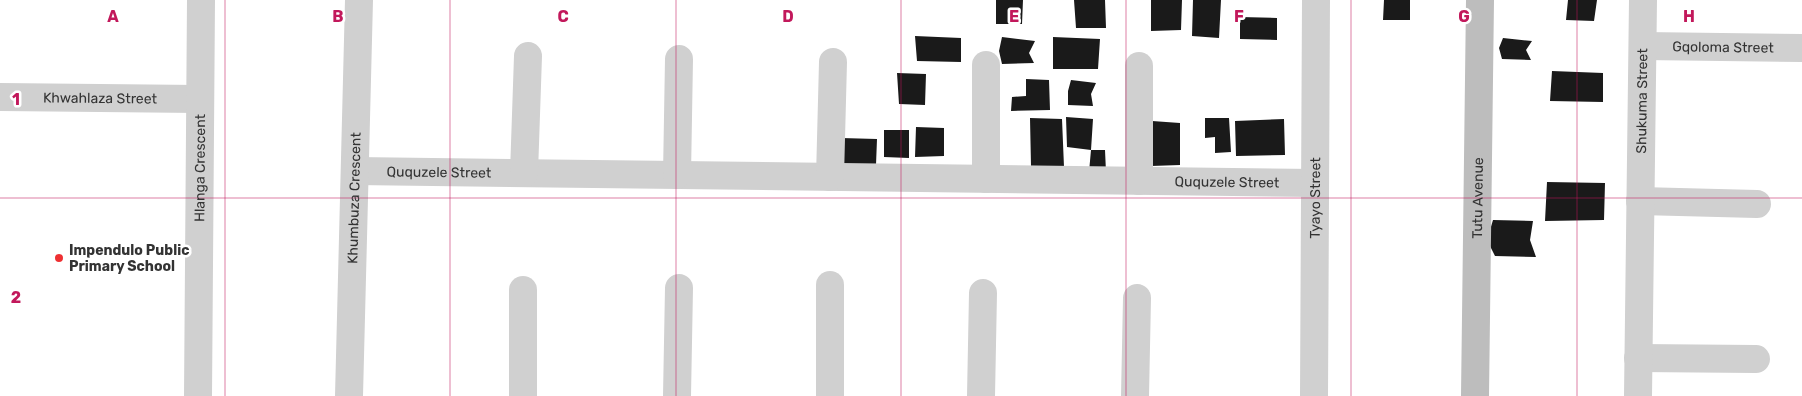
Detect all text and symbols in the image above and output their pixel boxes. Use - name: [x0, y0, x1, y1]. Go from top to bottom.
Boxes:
- text: A: [107, 7, 119, 26]
- text: B: [332, 7, 344, 26]
- text: C: [557, 7, 569, 26]
- text: D: [782, 7, 794, 26]
- text: E: [1009, 7, 1019, 26]
- text: F: [1234, 7, 1244, 26]
- text: G: [1458, 7, 1470, 26]
- text: H: [1683, 7, 1695, 26]
- street label: Gqoloma Street: [1672, 38, 1774, 57]
- street label: Shukuma Street: [1633, 48, 1651, 154]
- street label: Khwahlaza Street: [43, 89, 158, 108]
- text: 1: [12, 90, 20, 109]
- street label: Hlanga Crescent: [191, 113, 209, 222]
- street label: Khumbuza Crescent: [344, 131, 365, 264]
- street label: Tyayo Street: [1307, 157, 1324, 239]
- street label: Tutu Avenue: [1469, 157, 1487, 239]
- street label: Ququzele Street: [386, 163, 492, 182]
- street label: Ququzele Street: [1174, 173, 1280, 192]
- place label: Impendulo Public Primary School: [69, 242, 189, 275]
- marker: Impendulo Public Primary School: [53, 252, 65, 264]
- text: 2: [11, 288, 21, 307]

